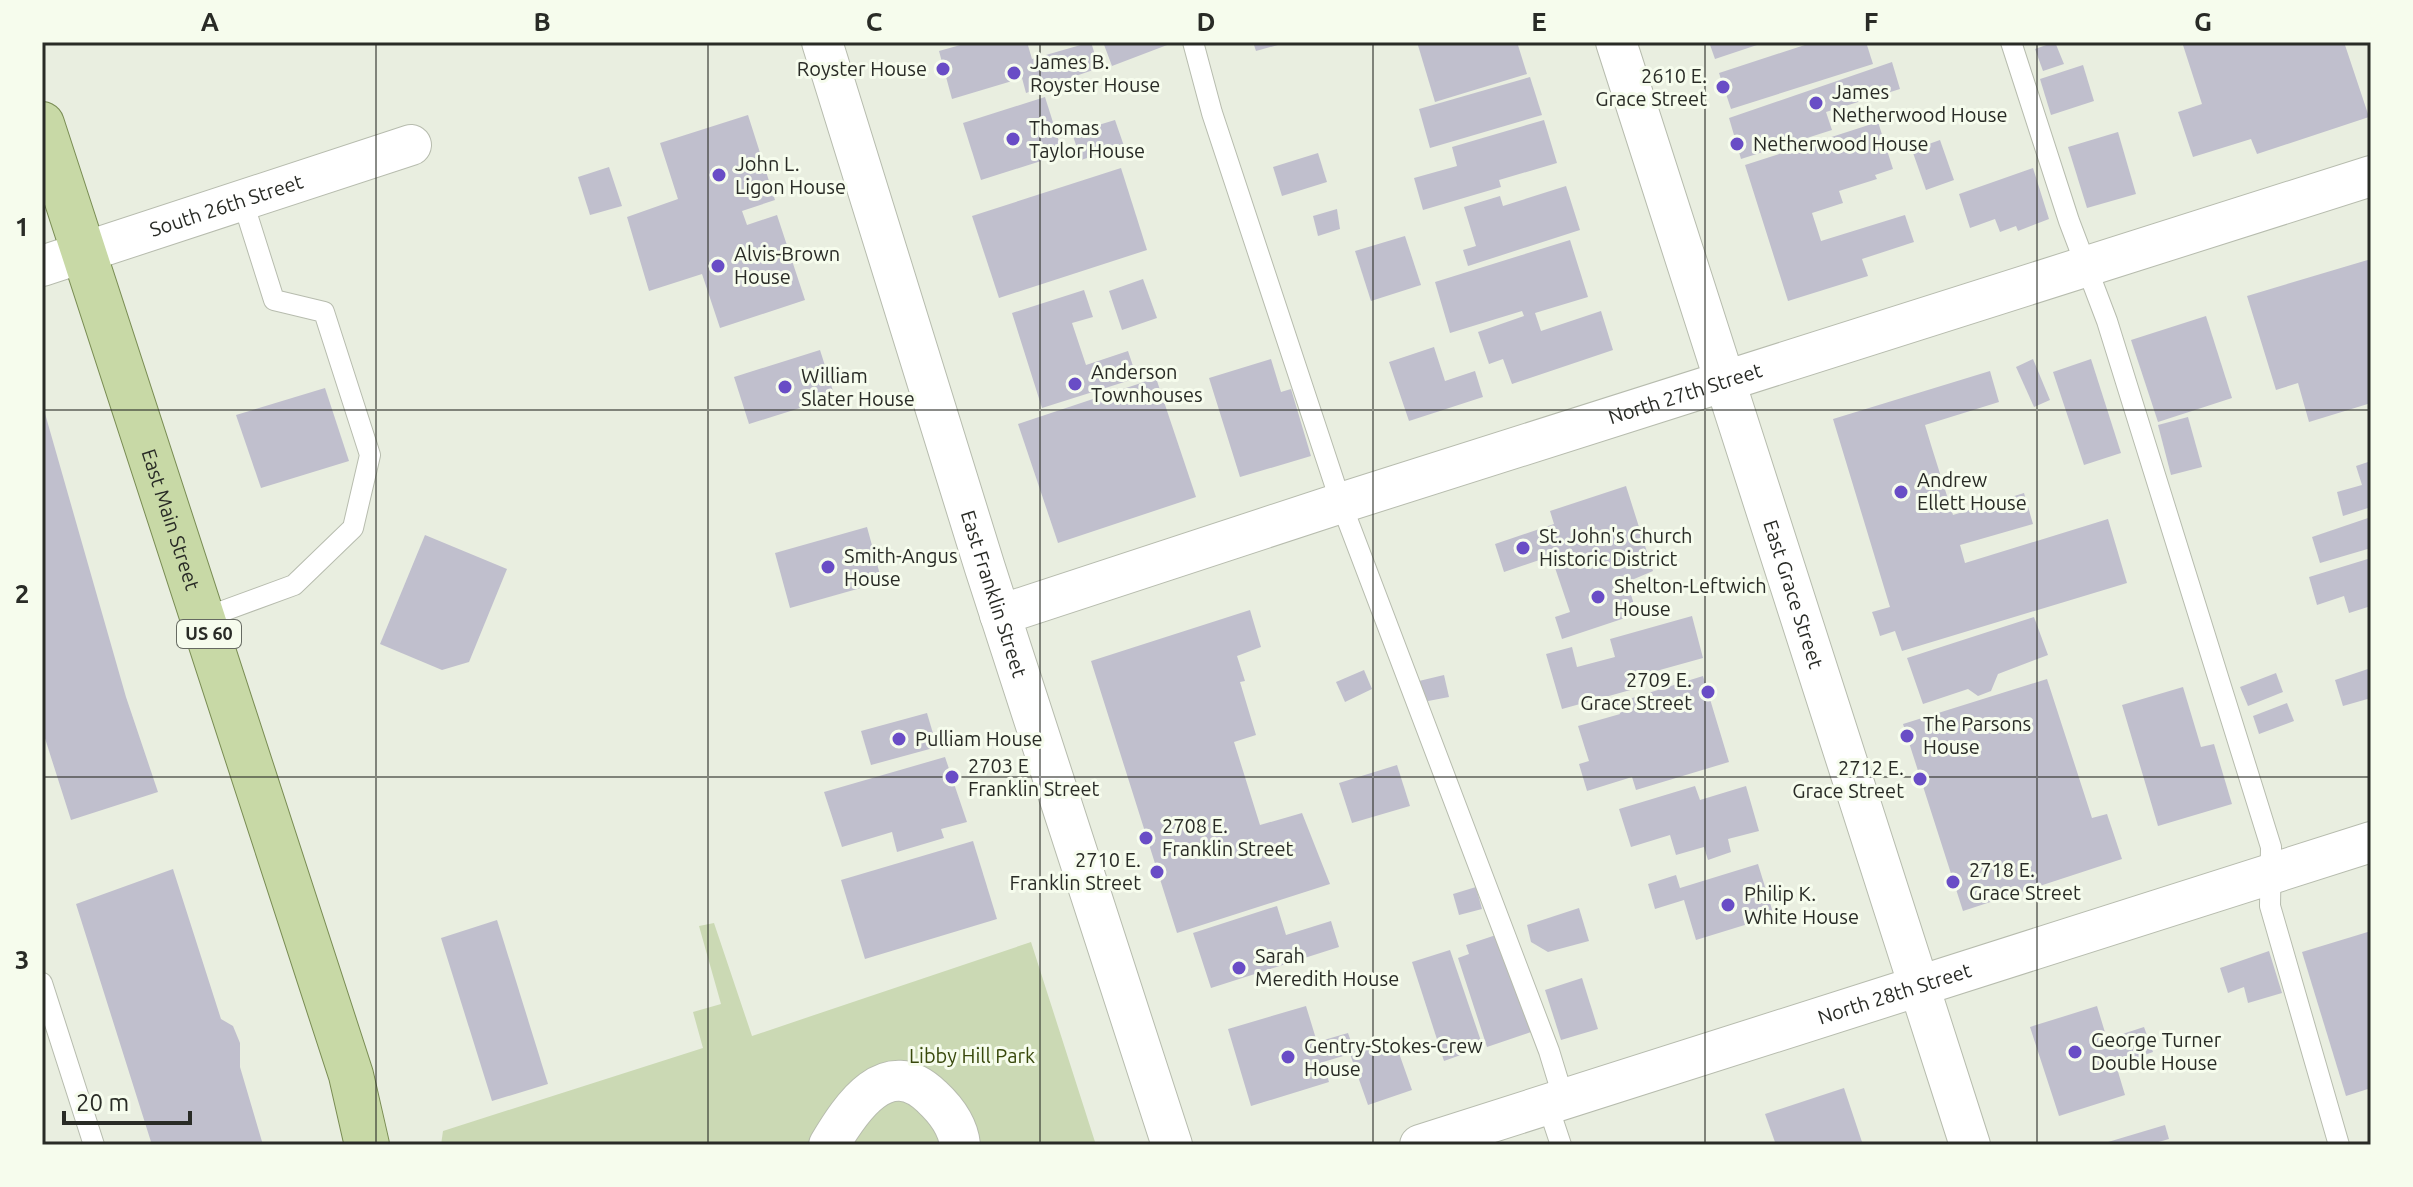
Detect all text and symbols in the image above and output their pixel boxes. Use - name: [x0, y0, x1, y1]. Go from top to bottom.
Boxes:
- text: A: [201, 7, 220, 36]
- text: B: [533, 7, 551, 36]
- text: C: [866, 7, 883, 36]
- text: D: [1197, 7, 1215, 36]
- text: E: [1531, 7, 1547, 36]
- text: F: [1864, 7, 1878, 36]
- text: G: [2194, 7, 2212, 36]
- place label: James B. Royster House: [1030, 50, 1160, 96]
- place label: Royster House: [797, 57, 927, 80]
- marker: Royster House: [934, 60, 952, 78]
- marker: James B. Royster House: [1005, 64, 1023, 82]
- place label: 2610 E. Grace Street: [1595, 64, 1707, 110]
- marker: 2610 E. Grace Street: [1714, 78, 1732, 96]
- place label: James Netherwood House: [1832, 80, 2008, 126]
- marker: James Netherwood House: [1807, 94, 1825, 112]
- place label: Thomas Taylor House: [1029, 116, 1145, 162]
- marker: Thomas Taylor House: [1004, 130, 1022, 148]
- place label: Netherwood House: [1753, 132, 1929, 155]
- marker: Netherwood House: [1728, 135, 1746, 153]
- place label: John L. Ligon House: [735, 152, 846, 198]
- marker: John L. Ligon House: [710, 166, 728, 184]
- street label: South 26th Street: [147, 169, 306, 241]
- text: 1: [15, 212, 29, 241]
- place label: Alvis-Brown House: [734, 242, 840, 288]
- marker: Alvis-Brown House: [709, 257, 727, 275]
- street label: North 27th Street: [1605, 358, 1765, 428]
- place label: Anderson Townhouses: [1091, 360, 1203, 406]
- place label: William Slater House: [801, 364, 915, 410]
- marker: Anderson Townhouses: [1066, 375, 1084, 393]
- marker: William Slater House: [776, 378, 794, 396]
- street label: East Main Street: [137, 446, 205, 593]
- place label: Andrew Ellett House: [1917, 468, 2027, 514]
- marker: Andrew Ellett House: [1892, 483, 1910, 501]
- street label: East Franklin Street: [957, 507, 1032, 680]
- street label: East Grace Street: [1759, 517, 1828, 671]
- place label: St. John's Church Historic District: [1539, 524, 1693, 570]
- marker: St. John's Church Historic District: [1514, 539, 1532, 557]
- place label: Smith-Angus House: [844, 544, 958, 590]
- marker: Smith-Angus House: [819, 558, 837, 576]
- place label: Shelton-Leftwich House: [1614, 574, 1767, 620]
- text: 2: [15, 579, 29, 608]
- marker: Shelton-Leftwich House: [1589, 588, 1607, 606]
- road number: US 60: [177, 620, 241, 648]
- place label: 2709 E. Grace Street: [1580, 668, 1692, 714]
- marker: 2709 E. Grace Street: [1699, 683, 1717, 701]
- place label: The Parsons House: [1923, 712, 2031, 758]
- place label: Pulliam House: [915, 727, 1043, 750]
- marker: The Parsons House: [1898, 727, 1916, 745]
- marker: Pulliam House: [890, 730, 908, 748]
- place label: 2703 E Franklin Street: [968, 754, 1100, 800]
- place label: 2712 E. Grace Street: [1792, 756, 1904, 802]
- marker: 2703 E Franklin Street: [943, 768, 961, 786]
- marker: 2712 E. Grace Street: [1911, 770, 1929, 788]
- place label: 2708 E. Franklin Street: [1162, 814, 1294, 860]
- marker: 2708 E. Franklin Street: [1137, 829, 1155, 847]
- place label: 2710 E. Franklin Street: [1010, 848, 1141, 894]
- place label: 2718 E. Grace Street: [1969, 858, 2081, 904]
- marker: 2710 E. Franklin Street: [1148, 863, 1166, 881]
- marker: 2718 E. Grace Street: [1944, 873, 1962, 891]
- place label: Philip K. White House: [1744, 882, 1859, 928]
- marker: Philip K. White House: [1719, 896, 1737, 914]
- place label: Sarah Meredith House: [1255, 944, 1399, 990]
- text: 3: [15, 945, 29, 974]
- street label: North 28th Street: [1815, 958, 1974, 1029]
- marker: Sarah Meredith House: [1230, 959, 1248, 977]
- place label: George Turner Double House: [2091, 1028, 2222, 1074]
- place label: Gentry-Stokes-Crew House: [1304, 1034, 1483, 1080]
- marker: George Turner Double House: [2066, 1043, 2084, 1061]
- park label: Libby Hill Park: [909, 1044, 1035, 1067]
- marker: Gentry-Stokes-Crew House: [1279, 1048, 1297, 1066]
- scale bar: [64, 1075, 190, 1125]
- text: 20 m: [76, 1089, 129, 1116]

